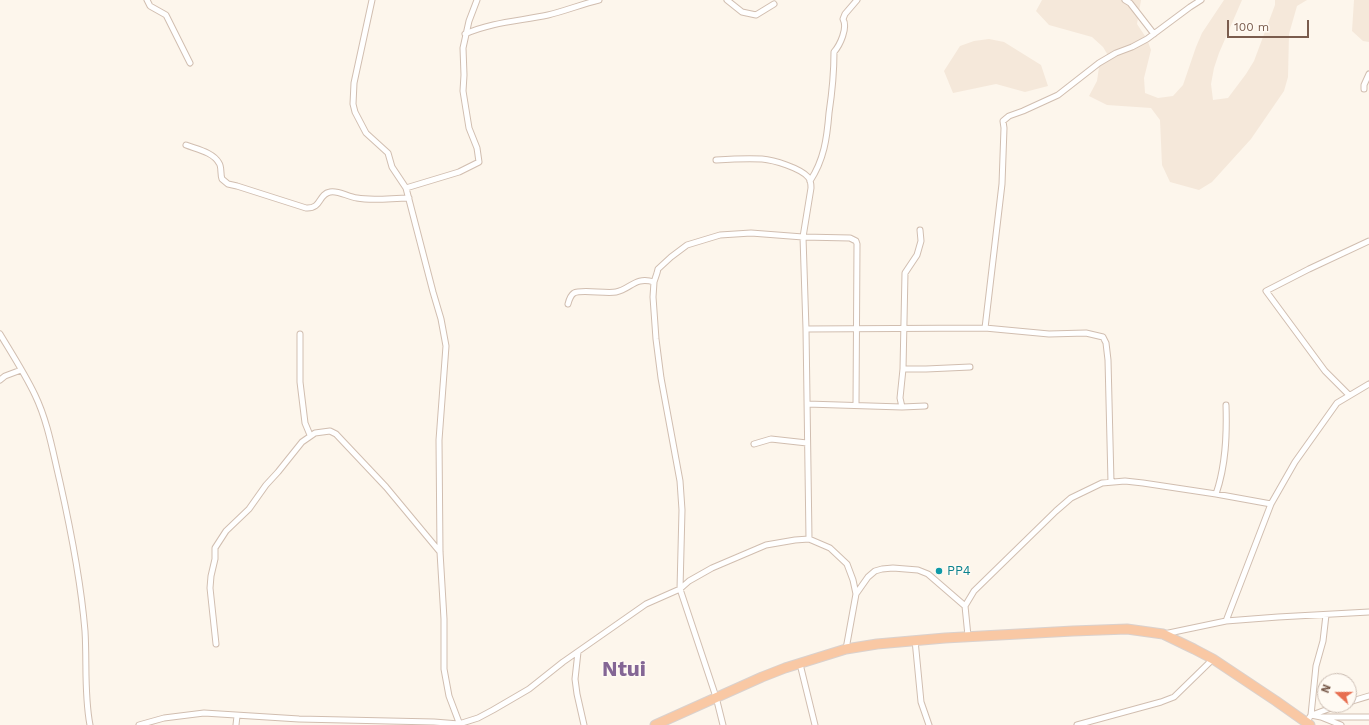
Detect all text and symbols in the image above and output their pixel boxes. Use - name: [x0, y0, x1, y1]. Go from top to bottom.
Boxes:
- scale bar: [1229, 12, 1311, 38]
- text: 100 m: [1234, 20, 1269, 34]
- place label: PP4: [947, 563, 971, 579]
- marker: PP4: [934, 566, 944, 576]
- district label: Ntui: [602, 657, 646, 683]
- north arrow: [1317, 673, 1357, 713]
- text: N: [1319, 683, 1334, 695]

